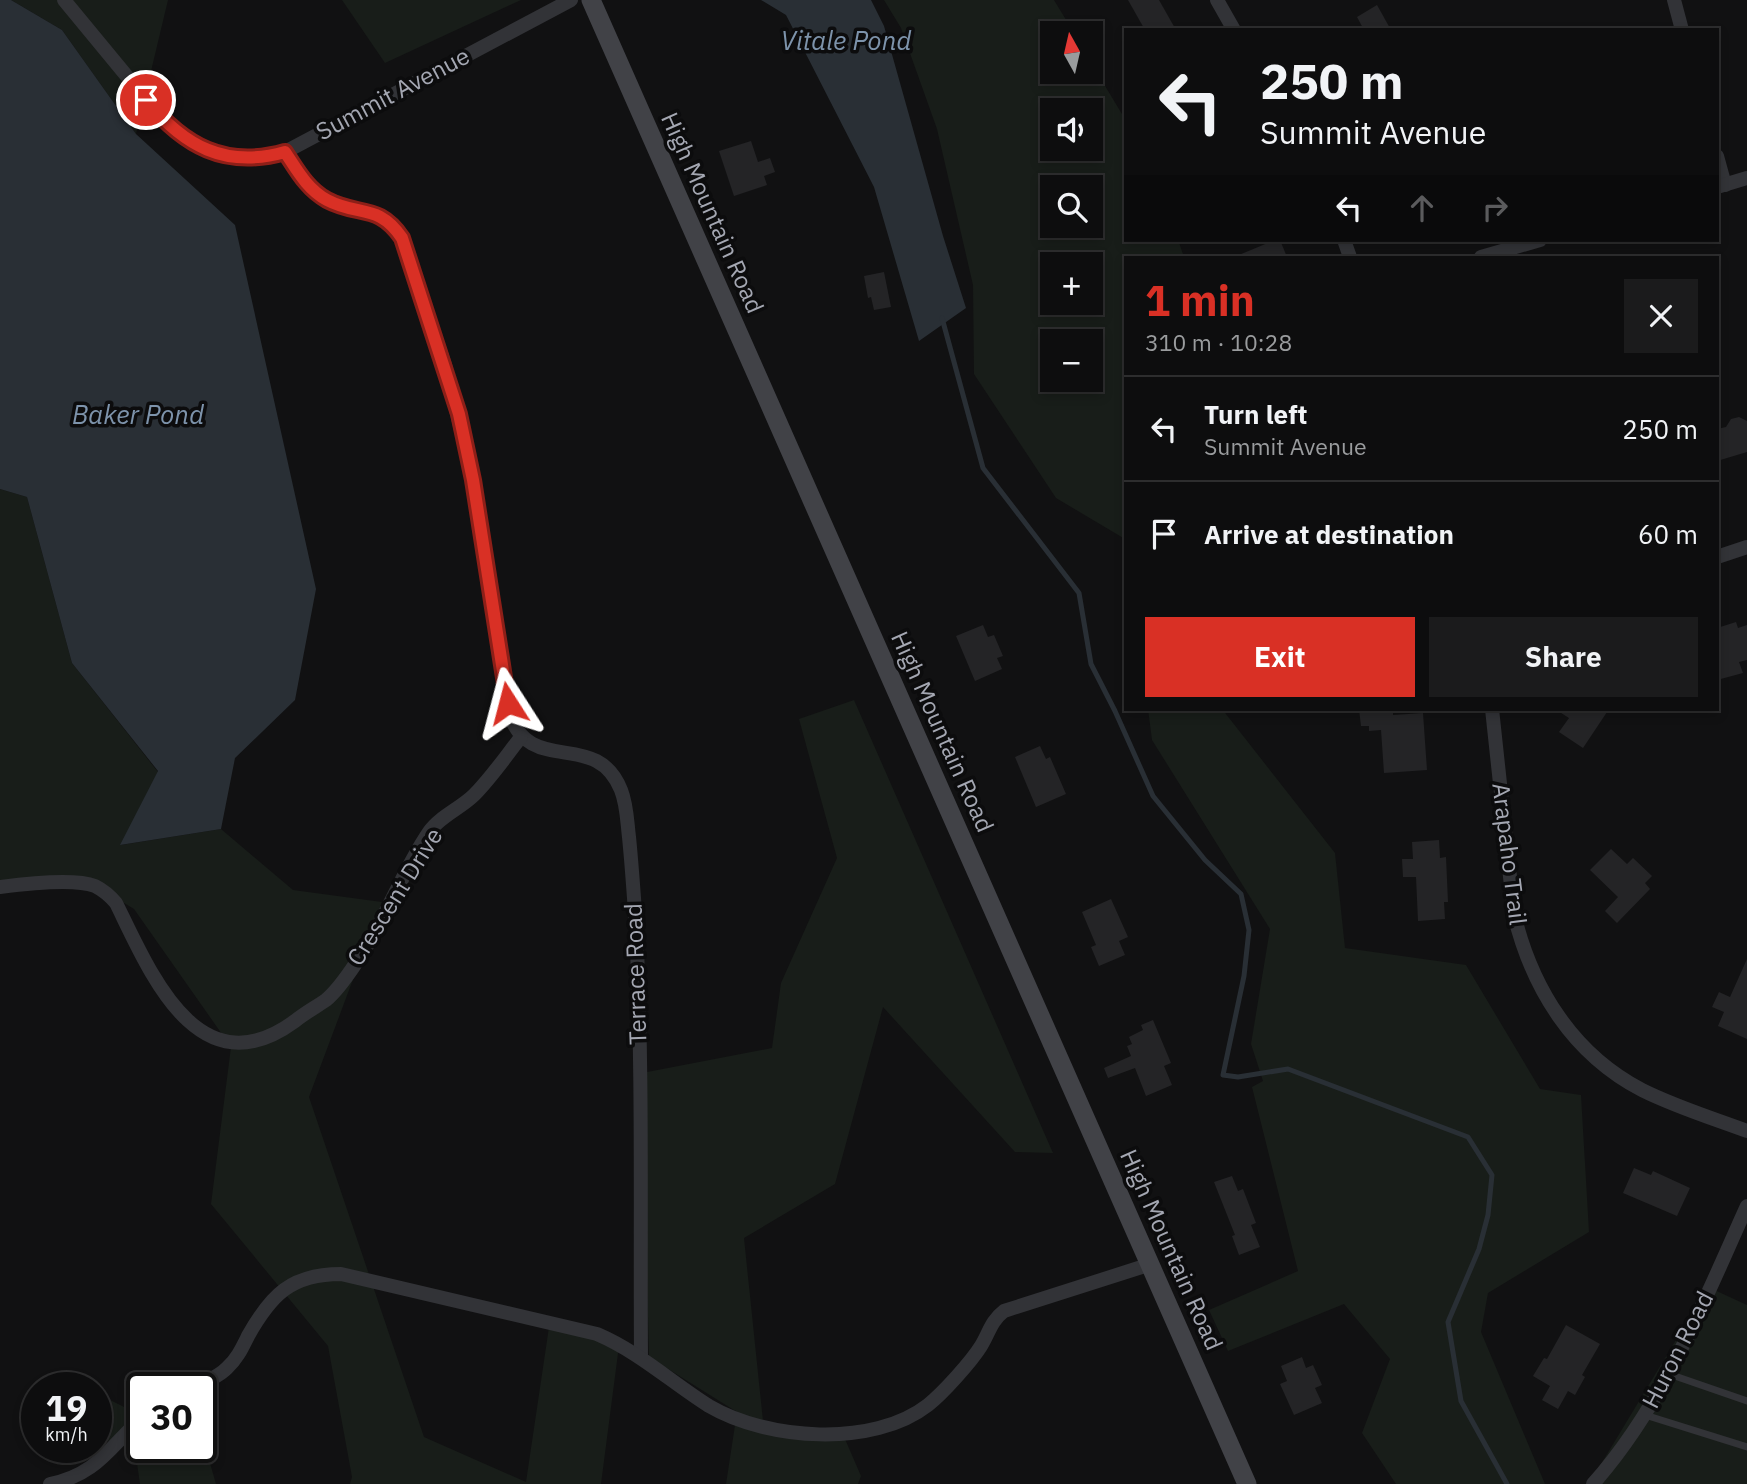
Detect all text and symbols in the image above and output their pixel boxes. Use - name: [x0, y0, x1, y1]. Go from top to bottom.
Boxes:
- north arrow: [1040, 21, 1102, 84]
- map controls: [1040, 21, 1103, 392]
- water label: Vitale Pond: [781, 23, 912, 57]
- street label: Summit Avenue: [310, 39, 475, 147]
- text: 250 m: [1260, 49, 1404, 112]
- icon: left: [1145, 56, 1236, 147]
- pin: [116, 70, 176, 130]
- icon: arrive: [127, 81, 165, 119]
- button: sound: [1040, 98, 1103, 161]
- street label: High Mountain Road: [654, 107, 772, 318]
- text: Summit Avenue: [1260, 111, 1486, 153]
- button: search: [1040, 175, 1103, 238]
- icon: left: [1330, 189, 1368, 227]
- icon: ahead: [1403, 189, 1441, 227]
- icon: right: [1476, 189, 1514, 227]
- button: +: [1040, 252, 1103, 315]
- text: 1 min: [1145, 273, 1255, 328]
- button: close: [1624, 279, 1698, 353]
- text: 310 m · 10:28: [1145, 327, 1292, 357]
- button: −: [1040, 329, 1103, 392]
- water label: Baker Pond: [72, 397, 205, 431]
- text: Turn left: [1204, 397, 1307, 431]
- icon: left: [1145, 410, 1183, 448]
- text: 250 m: [1622, 412, 1698, 446]
- text: Summit Avenue: [1204, 431, 1367, 461]
- icon: arrive: [1145, 515, 1183, 553]
- text: Arrive at destination: [1204, 517, 1454, 551]
- text: 60 m: [1638, 517, 1698, 551]
- button: Exit: [1145, 617, 1415, 697]
- button: Share: [1429, 617, 1698, 697]
- street label: High Mountain Road: [884, 626, 1002, 837]
- position arrow: [471, 666, 545, 740]
- street label: Arapaho Trail: [1485, 781, 1535, 927]
- street label: Crescent Drive: [339, 821, 449, 972]
- street label: Terrace Road: [617, 903, 653, 1045]
- street label: High Mountain Road: [1113, 1144, 1231, 1355]
- street label: Huron Road: [1634, 1286, 1720, 1413]
- speed limit sign: 30: [126, 1372, 217, 1463]
- text: 19: [45, 1385, 88, 1431]
- text: km/h: [45, 1423, 88, 1446]

